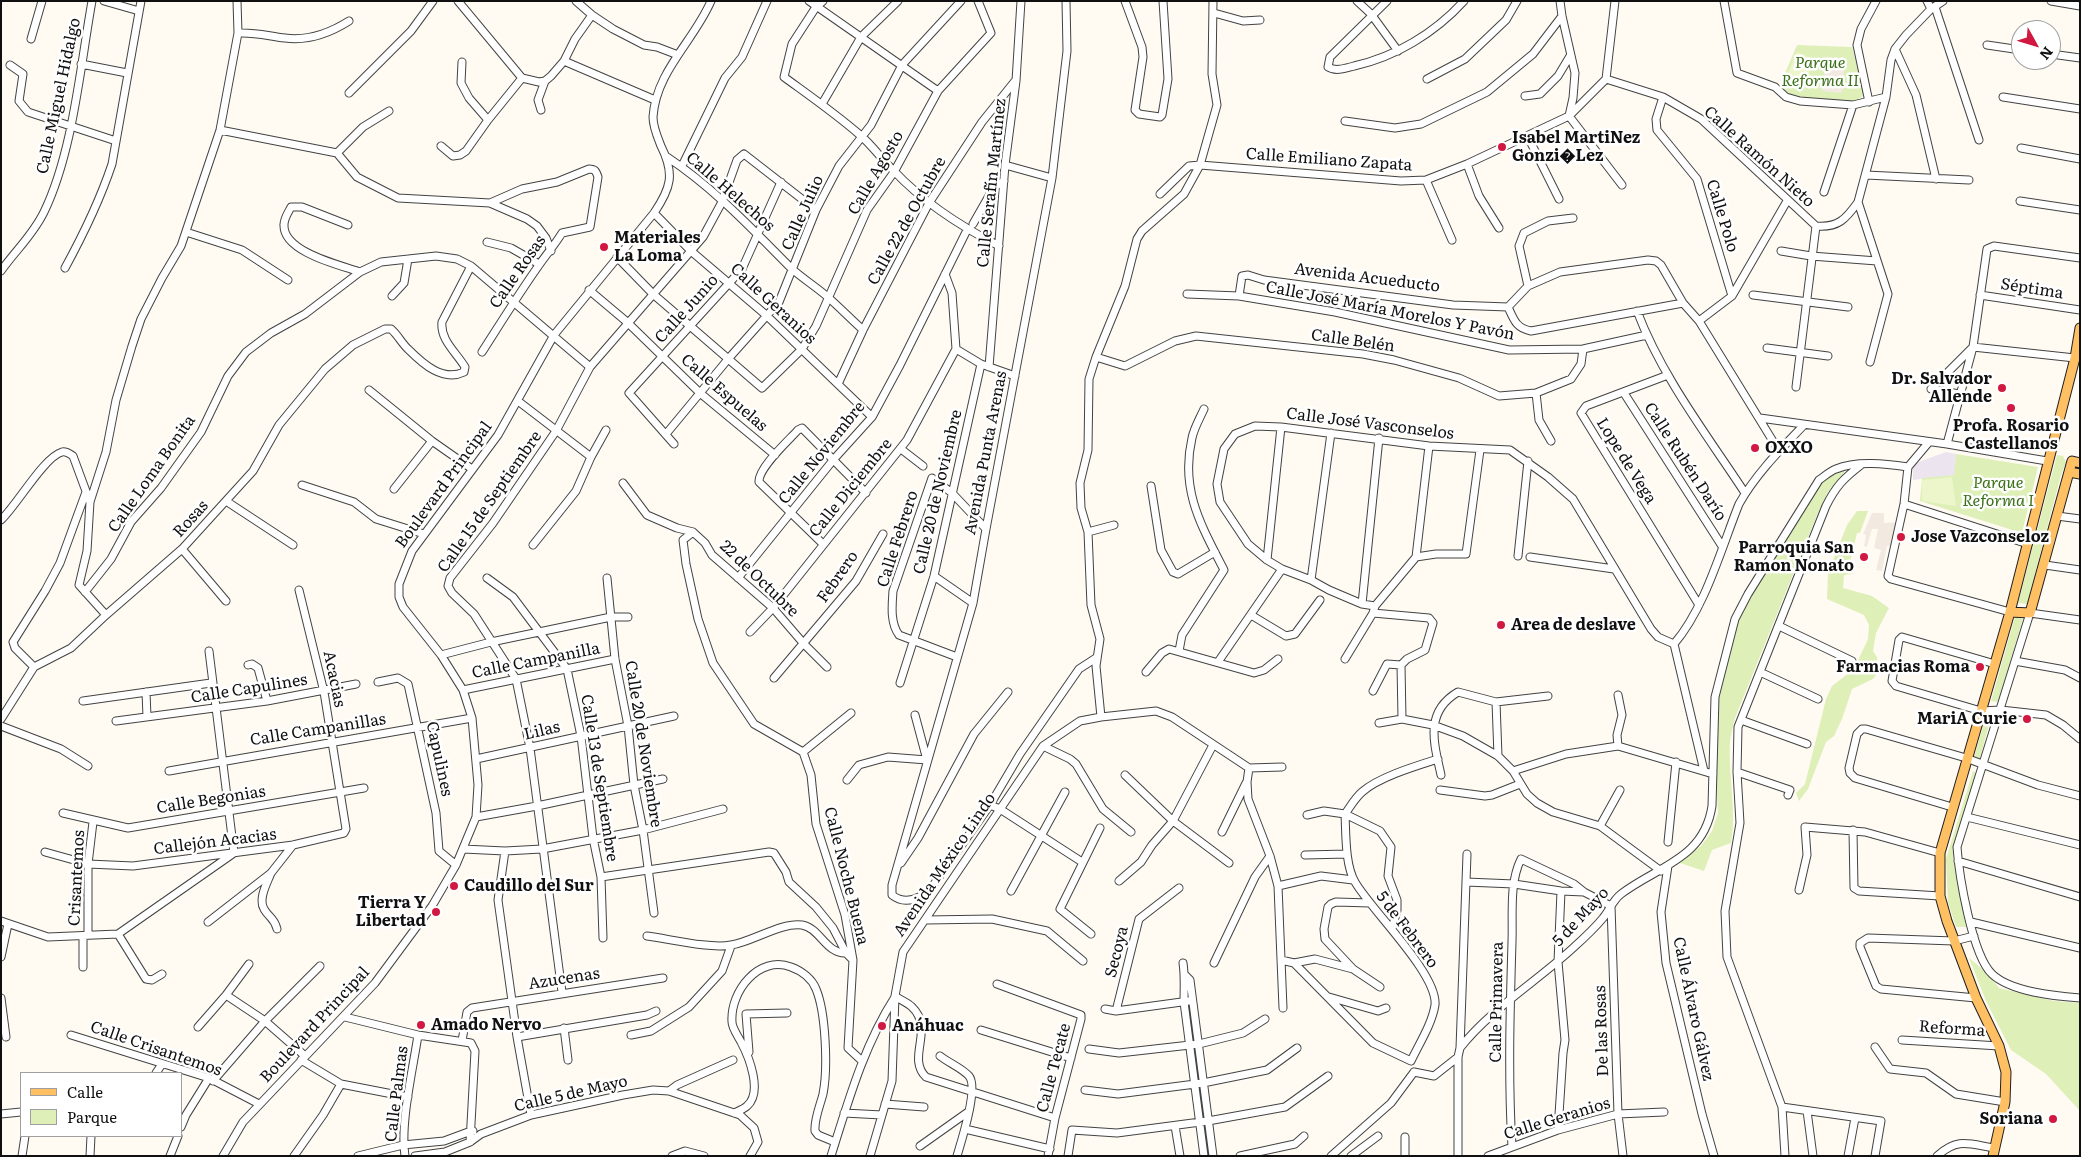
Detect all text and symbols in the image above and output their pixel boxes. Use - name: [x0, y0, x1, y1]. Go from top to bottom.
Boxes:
- street label: Calle Miguel Hidalgo: [33, 16, 85, 176]
- north arrow: [2011, 20, 2061, 70]
- text: N: [2035, 43, 2058, 65]
- park label: Parque Reforma II: [1781, 53, 1859, 91]
- street label: Calle Serafín Martínez: [974, 97, 1010, 269]
- street label: Calle Ramón Nieto: [1700, 102, 1818, 212]
- street label: Calle Agosto: [844, 127, 908, 219]
- place label: Isabel MartiNez Gonzi�Lez: [1512, 128, 1640, 166]
- marker: Isabel MartiNez Gonzi�Lez: [1496, 141, 1508, 153]
- street label: Calle Emiliano Zapata: [1245, 145, 1413, 175]
- street label: Calle Helechos: [682, 148, 778, 236]
- street label: Calle 22 de Octubre: [864, 153, 950, 289]
- street label: Calle Julio: [778, 172, 828, 254]
- street label: Calle Polo: [1702, 177, 1742, 255]
- place label: Materiales La Loma: [614, 228, 701, 266]
- street label: Calle Rosas: [486, 232, 550, 312]
- marker: Materiales La Loma: [598, 241, 610, 253]
- street label: Calle Geranios: [726, 259, 820, 349]
- street label: Avenida Acueducto: [1293, 260, 1441, 296]
- street label: Calle Junio: [651, 271, 723, 347]
- street label: Séptima: [1999, 275, 2065, 303]
- street label: Calle José María Morelos Y Pavón: [1264, 277, 1516, 345]
- street label: Calle Belén: [1310, 326, 1396, 356]
- street label: Calle Espuelas: [677, 350, 771, 436]
- place label: Dr. Salvador Allende: [1891, 369, 1992, 407]
- street label: Avenida Punta Arenas: [961, 370, 1011, 536]
- marker: Dr. Salvador Allende: [1996, 382, 2008, 394]
- street label: Calle Noviembre: [775, 398, 869, 508]
- street label: Calle Rubén Darío: [1640, 399, 1730, 525]
- marker: Profa. Rosario Castellanos: [2005, 402, 2017, 414]
- street label: Calle José Vasconselos: [1285, 404, 1455, 444]
- street label: Calle 20 de Noviembre: [910, 408, 966, 576]
- street label: Calle Loma Bonita: [104, 412, 200, 536]
- street label: Lope de Vega: [1592, 414, 1660, 508]
- place label: Profa. Rosario Castellanos: [1953, 416, 2069, 454]
- street label: Boulevard Principal: [392, 418, 496, 552]
- street label: Calle 15 de Septiembre: [434, 428, 546, 576]
- street label: Calle Diciembre: [805, 435, 897, 541]
- place label: OXXO: [1765, 438, 1813, 458]
- marker: OXXO: [1749, 442, 1761, 454]
- park label: Parque Reforma I: [1962, 473, 2034, 511]
- street label: Calle Febrero: [873, 488, 923, 590]
- street label: Rosas: [169, 497, 213, 541]
- place label: Jose Vazconseloz: [1911, 527, 2049, 547]
- marker: Jose Vazconseloz: [1895, 531, 1907, 543]
- street label: 22 de Octubre: [716, 537, 802, 621]
- place label: Parroquia San Ramon Nonato: [1734, 538, 1854, 576]
- street label: Febrero: [813, 547, 863, 607]
- marker: Parroquia San Ramon Nonato: [1858, 551, 1870, 563]
- place label: Area de deslave: [1511, 615, 1636, 635]
- marker: Area de deslave: [1495, 619, 1507, 631]
- street label: Calle Campanilla: [470, 639, 602, 683]
- street label: Acacias: [319, 649, 349, 709]
- place label: Farmacias Roma: [1836, 657, 1970, 677]
- street label: Calle 20 de Noviembre: [620, 659, 666, 829]
- marker: Farmacias Roma: [1974, 661, 1986, 673]
- street label: Calle Capulines: [189, 670, 309, 708]
- street label: Calle 13 de Septiembre: [576, 693, 622, 863]
- place label: MariA Curie: [1917, 709, 2017, 729]
- street label: Calle Campanillas: [249, 710, 387, 750]
- marker: MariA Curie: [2021, 713, 2033, 725]
- street label: Lilas: [522, 718, 562, 744]
- street label: Capulines: [422, 720, 456, 798]
- street label: Calle Begonias: [155, 782, 267, 818]
- street label: Avenida México Lindo: [890, 790, 1000, 940]
- street label: Calle Noche Buena: [820, 805, 872, 947]
- street label: Callejón Acacias: [152, 825, 278, 859]
- street label: Crisantemos: [65, 829, 89, 927]
- place label: Caudillo del Sur: [464, 876, 594, 896]
- marker: Caudillo del Sur: [448, 880, 460, 892]
- street label: 5 de Mayo: [1549, 883, 1613, 951]
- street label: 5 de Febrero: [1372, 888, 1442, 972]
- place label: Tierra Y Libertad: [355, 893, 426, 931]
- marker: Tierra Y Libertad: [430, 906, 442, 918]
- street label: Secoya: [1101, 924, 1133, 980]
- street label: Calle Álvaro Gálvez: [1668, 935, 1718, 1083]
- street label: Calle Primavera: [1486, 941, 1508, 1063]
- street label: Boulevard Principal: [256, 963, 374, 1087]
- street label: Azucenas: [527, 964, 601, 994]
- street label: De las Rosas: [1591, 985, 1613, 1077]
- place label: Amado Nervo: [431, 1015, 542, 1035]
- place label: Anáhuac: [892, 1016, 964, 1036]
- street label: Calle Crisantemos: [88, 1017, 224, 1081]
- street label: Reforma: [1918, 1017, 1986, 1041]
- marker: Amado Nervo: [415, 1019, 427, 1031]
- marker: Anáhuac: [876, 1020, 888, 1032]
- street label: Calle Tecate: [1033, 1021, 1075, 1115]
- street label: Calle Palmas: [382, 1045, 412, 1143]
- legend: [20, 1072, 182, 1137]
- street label: Calle 5 de Mayo: [512, 1072, 630, 1116]
- text: Calle: [67, 1080, 103, 1103]
- street label: Calle Geranios: [1502, 1094, 1612, 1144]
- text: Parque: [67, 1105, 117, 1128]
- place label: Soriana: [1979, 1109, 2043, 1129]
- marker: Soriana: [2047, 1113, 2059, 1125]

